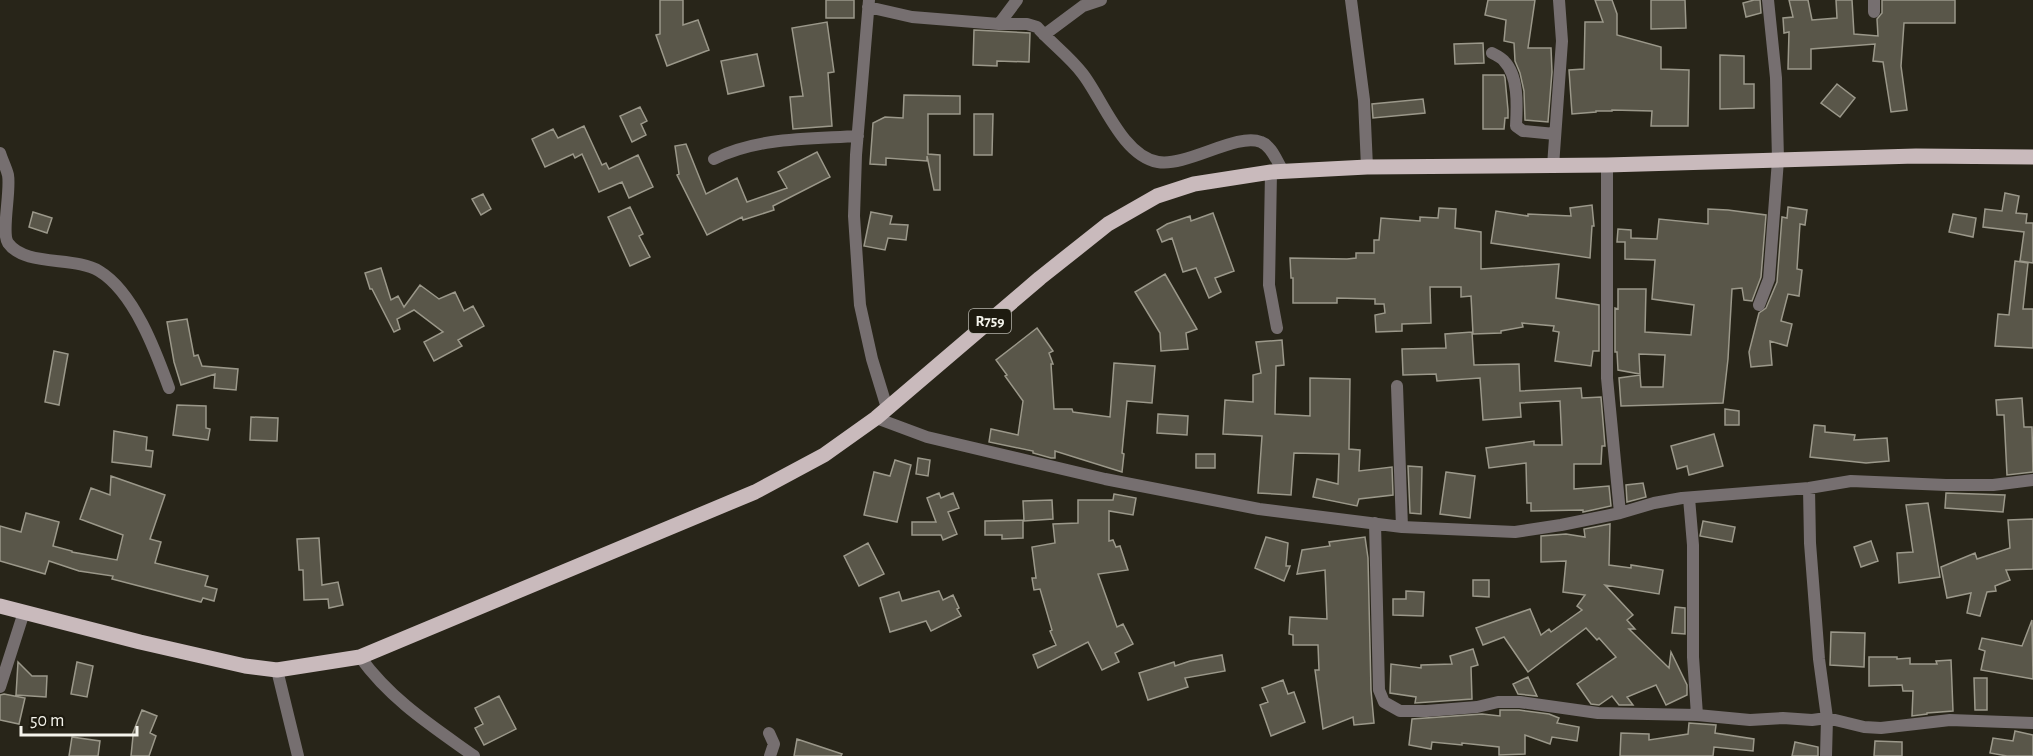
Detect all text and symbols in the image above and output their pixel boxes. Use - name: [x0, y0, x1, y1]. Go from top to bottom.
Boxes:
- road number: R759: [969, 309, 1011, 333]
- scale bar: [21, 699, 136, 737]
- text: 50 m: [30, 712, 64, 730]

